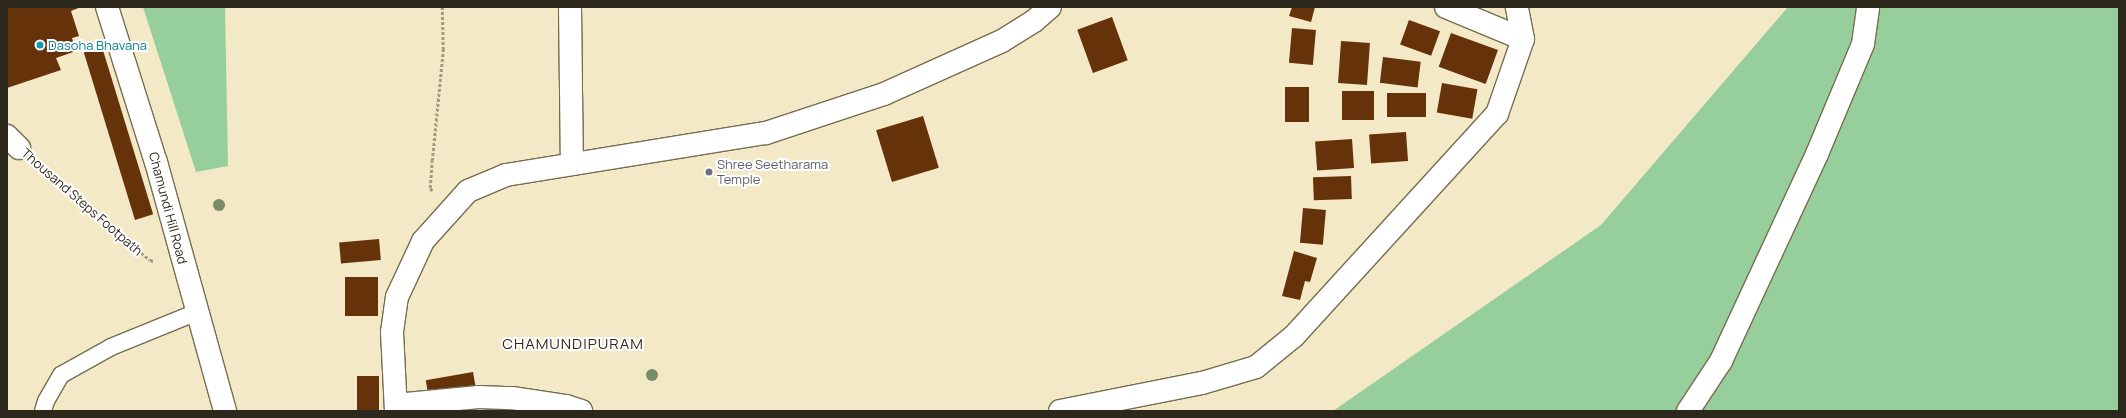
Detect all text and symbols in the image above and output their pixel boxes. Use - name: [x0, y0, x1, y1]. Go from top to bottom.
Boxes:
- place label: Dasoha Bhavana: [48, 37, 147, 53]
- marker: Dasoha Bhavana: [35, 40, 45, 50]
- street label: Thousand Steps Footpath: [18, 145, 146, 259]
- street label: Chamundi Hill Road: [146, 150, 190, 266]
- place label: Shree Seetharama Temple: [717, 157, 828, 188]
- marker: Shree Seetharama Temple: [704, 167, 714, 177]
- district label: CHAMUNDIPURAM: [502, 335, 644, 353]

